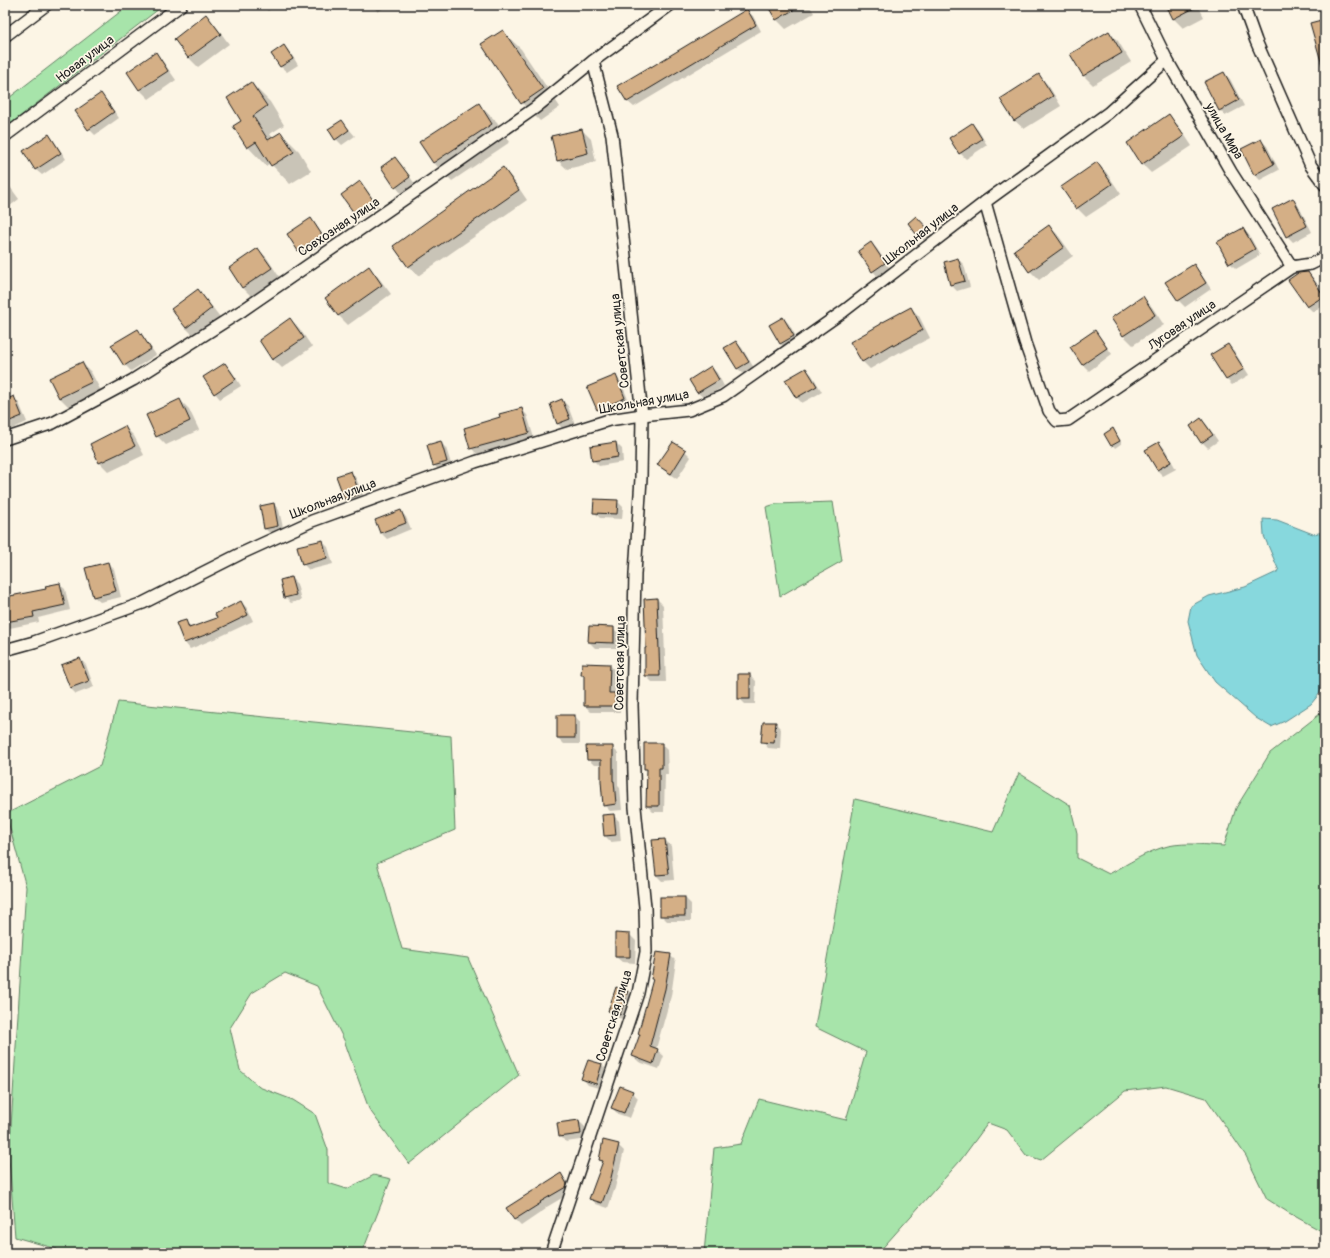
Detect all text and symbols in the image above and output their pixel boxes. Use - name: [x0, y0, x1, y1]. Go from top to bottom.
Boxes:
- street label: Новая улица: [53, 32, 117, 86]
- street label: улица Мира: [1201, 99, 1247, 162]
- street label: Совхозная улица: [295, 194, 383, 260]
- street label: Школьная улица: [880, 200, 962, 268]
- street label: Советская улица: [607, 293, 633, 389]
- street label: Луговая улица: [1144, 296, 1219, 354]
- street label: Школьная улица: [598, 386, 690, 418]
- street label: Школьная улица: [288, 475, 378, 523]
- street label: Советская улица: [611, 615, 629, 711]
- street label: Советская улица: [592, 968, 636, 1064]

